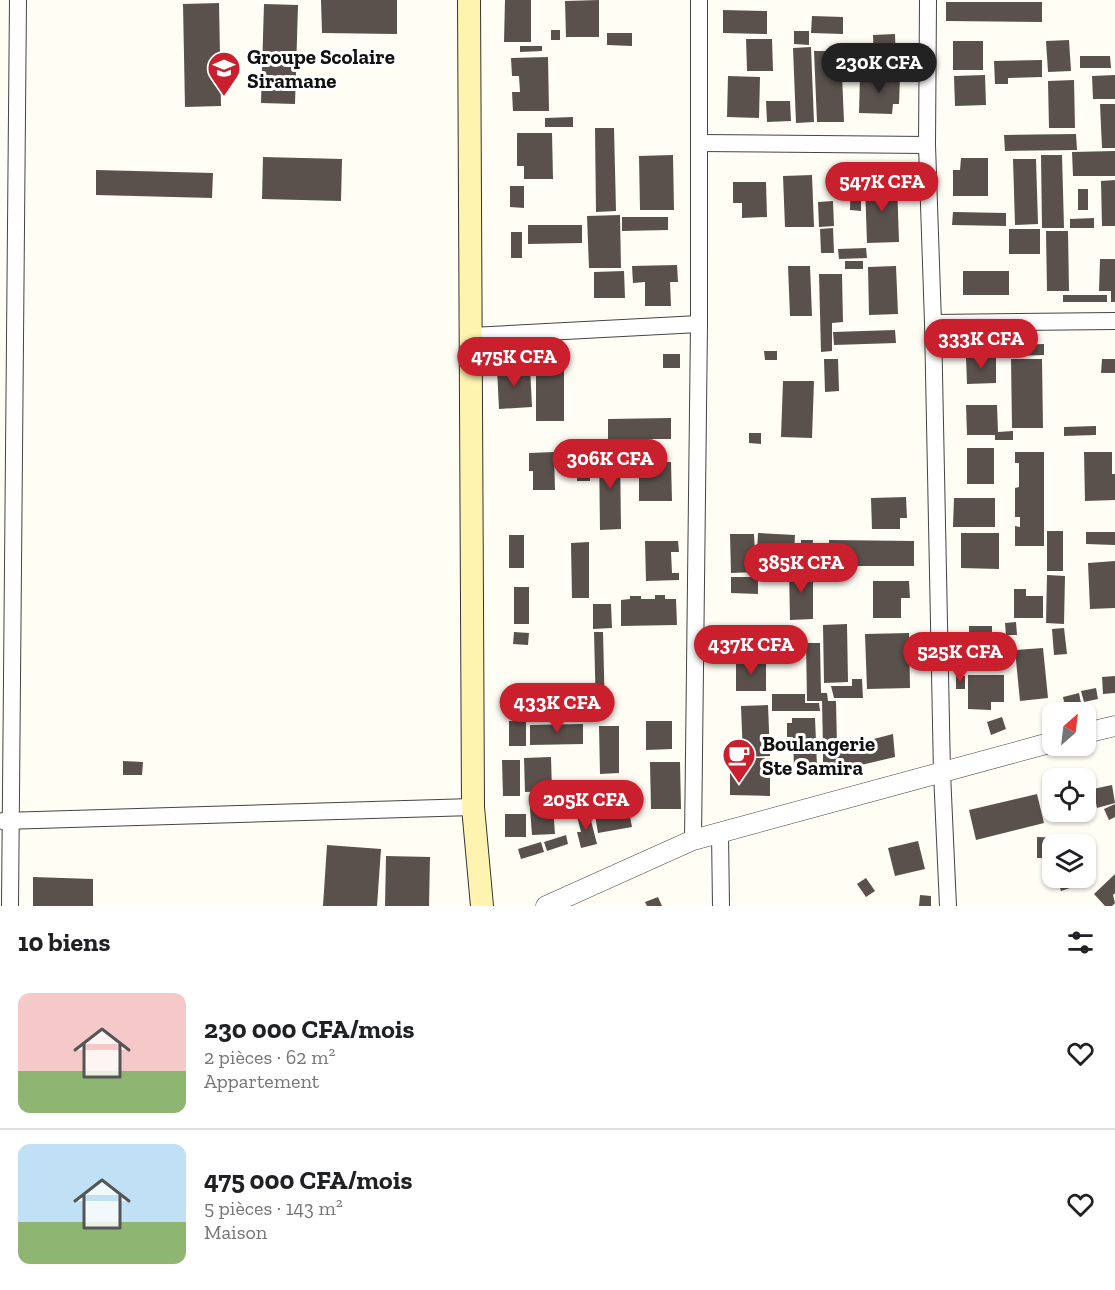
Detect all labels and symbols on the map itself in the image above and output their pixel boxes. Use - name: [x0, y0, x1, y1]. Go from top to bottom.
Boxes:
- pin: 230K CFA: [817, 43, 941, 94]
- place label: Groupe Scolaire Siramane: [247, 44, 395, 93]
- school or university icon: Groupe Scolaire Siramane: [206, 50, 242, 97]
- pin: 547K CFA: [820, 162, 944, 213]
- pin: 333K CFA: [919, 319, 1043, 370]
- pin: 475K CFA: [452, 337, 576, 388]
- pin: 306K CFA: [548, 439, 672, 490]
- pin: 385K CFA: [739, 543, 863, 594]
- pin: 437K CFA: [689, 625, 813, 676]
- pin: 525K CFA: [898, 632, 1022, 683]
- pin: 433K CFA: [495, 683, 619, 734]
- north arrow: [1042, 702, 1096, 756]
- place label: Boulangerie Ste Samira: [762, 731, 875, 780]
- cafe icon: Boulangerie Ste Samira: [721, 737, 757, 784]
- pin: 205K CFA: [524, 780, 648, 831]

